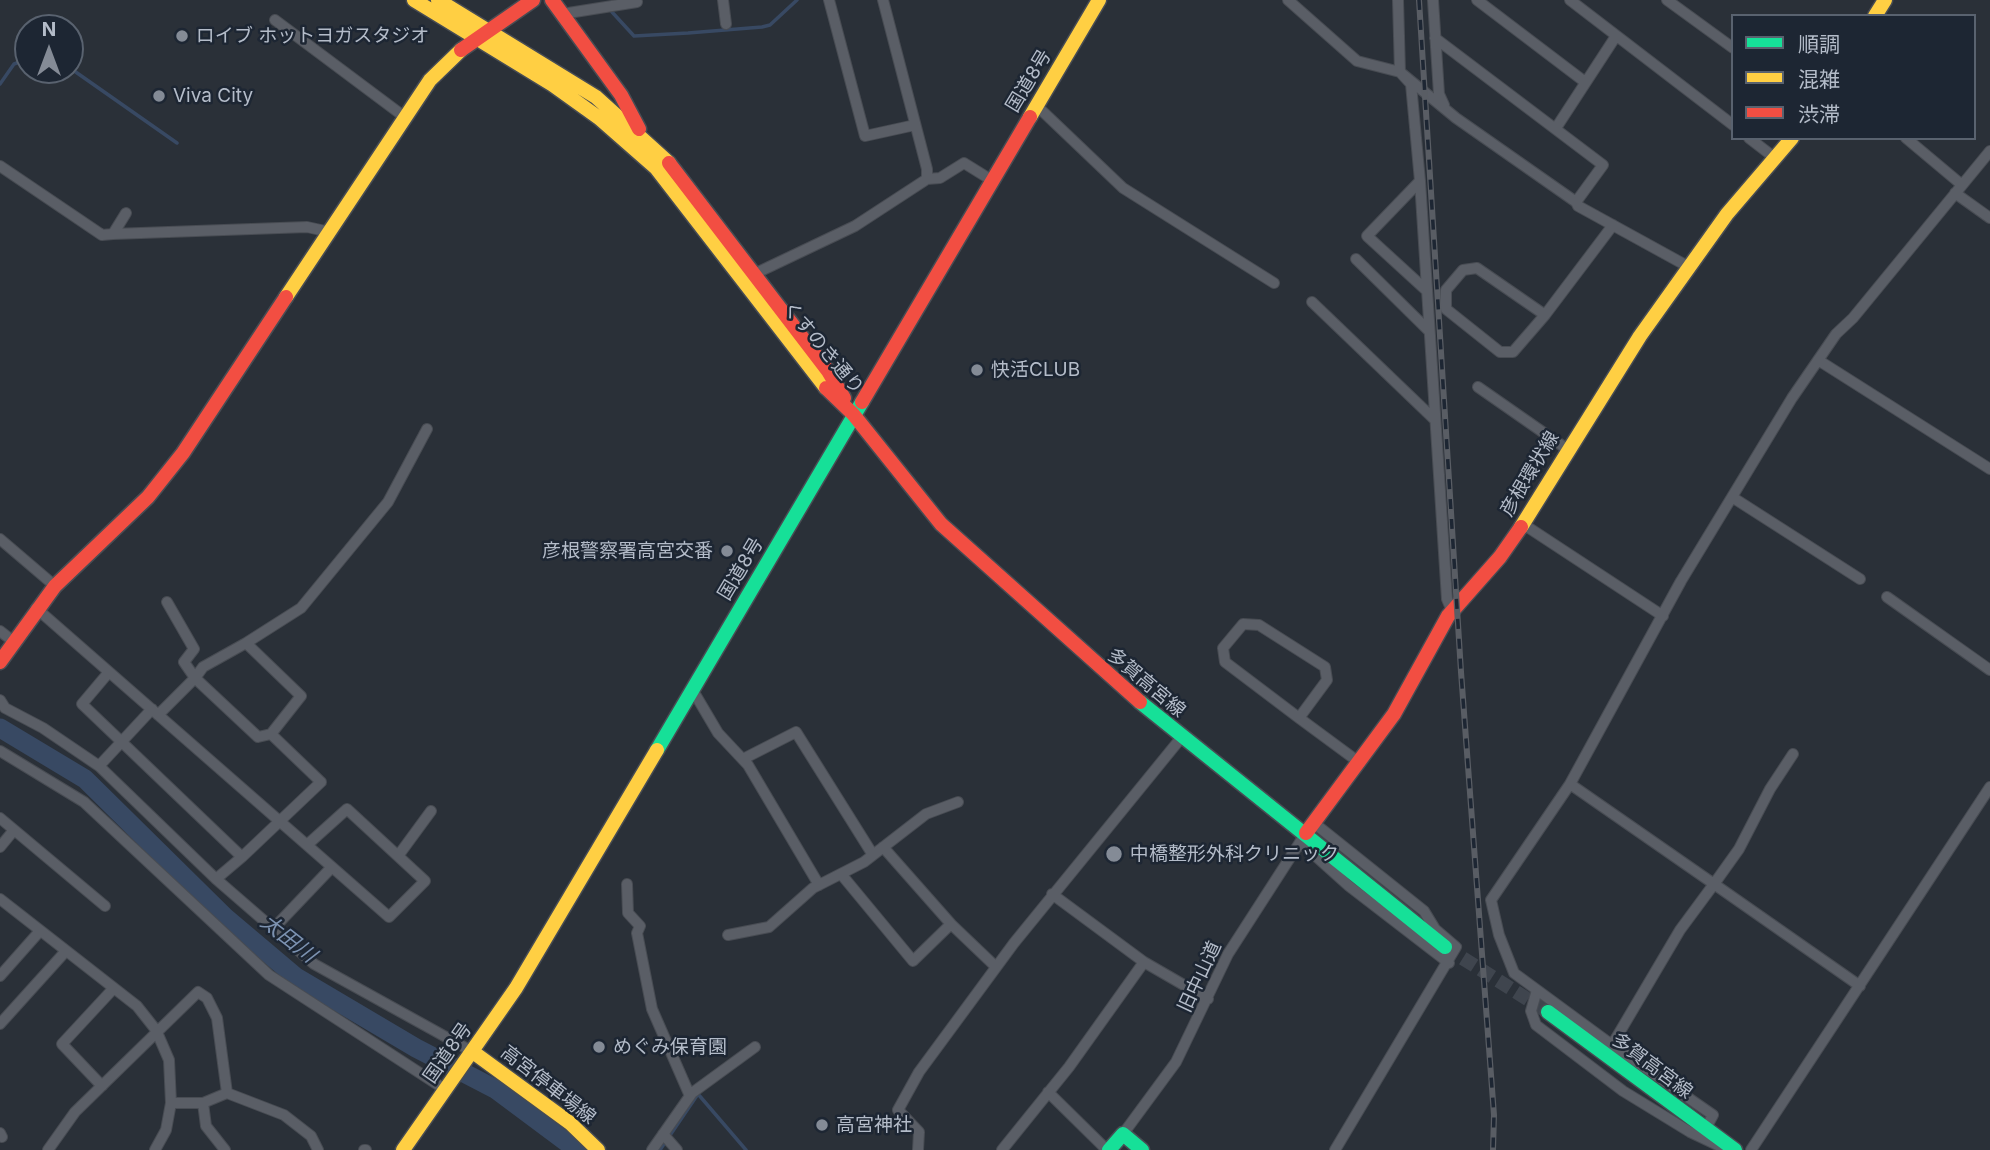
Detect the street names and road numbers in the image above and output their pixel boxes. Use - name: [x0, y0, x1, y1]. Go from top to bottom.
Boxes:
- street label: 国道8号: [1002, 46, 1056, 116]
- street label: くすのき通り: [778, 297, 868, 399]
- street label: 彦根環状線: [1496, 427, 1564, 521]
- street label: 国道8号: [714, 534, 768, 604]
- street label: 多賀高宮線: [1102, 644, 1190, 722]
- street label: 旧中山道: [1174, 938, 1226, 1016]
- street label: 国道8号: [419, 1018, 477, 1088]
- street label: 多賀高宮線: [1607, 1028, 1697, 1104]
- street label: 高宮停車場線: [496, 1041, 600, 1129]

